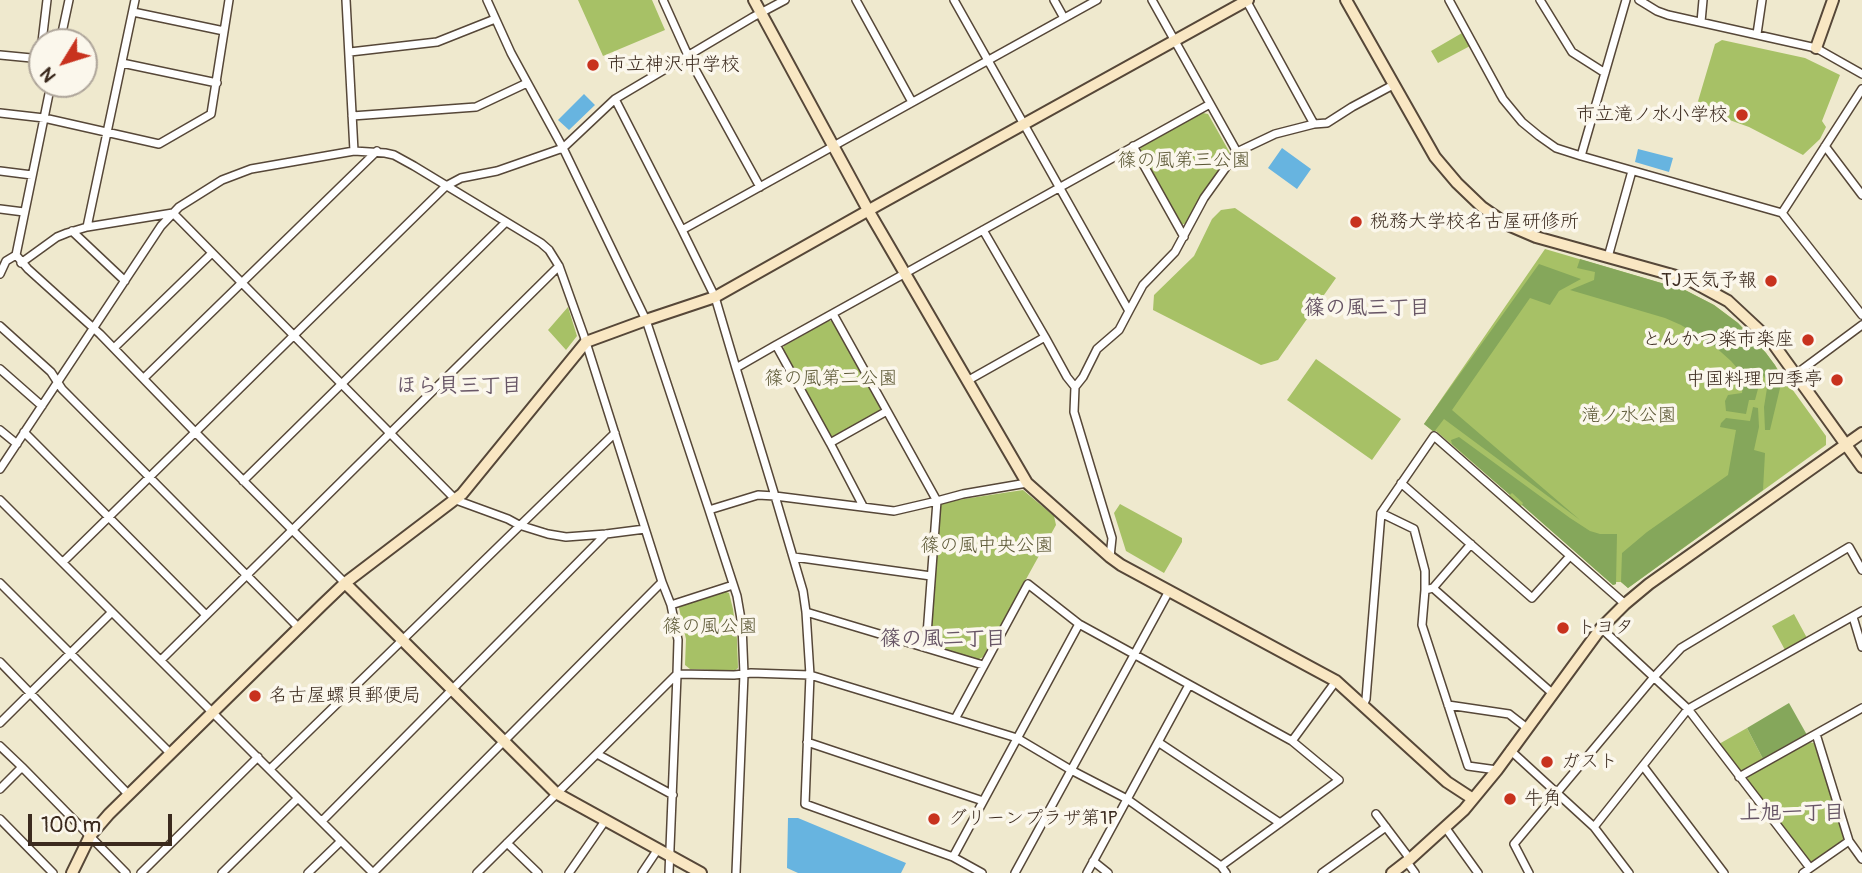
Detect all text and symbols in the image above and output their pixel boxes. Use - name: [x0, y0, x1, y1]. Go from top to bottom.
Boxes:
- north arrow: [28, 28, 98, 98]
- place label: 市立神沢中学校: [607, 54, 740, 76]
- marker: 市立神沢中学校: [585, 57, 601, 73]
- text: N: [35, 62, 61, 87]
- place label: 市立滝ノ水小学校: [1576, 104, 1728, 126]
- marker: 市立滝ノ水小学校: [1734, 107, 1750, 123]
- park label: 篠の風第三公園: [1118, 150, 1250, 172]
- place label: 税務大学校名古屋研修所: [1370, 211, 1579, 233]
- marker: 税務大学校名古屋研修所: [1348, 214, 1364, 230]
- place label: TJ天気予報: [1661, 270, 1757, 292]
- marker: TJ天気予報: [1763, 273, 1779, 289]
- district label: 篠の風三丁目: [1304, 296, 1430, 322]
- place label: とんかつ楽市楽座: [1642, 329, 1794, 351]
- marker: とんかつ楽市楽座: [1800, 332, 1816, 348]
- park label: 篠の風第二公園: [765, 368, 897, 390]
- place label: 中国料理 四季亭: [1686, 369, 1823, 391]
- marker: 中国料理 四季亭: [1829, 372, 1845, 388]
- district label: ほら貝三丁目: [396, 374, 522, 400]
- park label: 滝ノ水公園: [1582, 405, 1676, 427]
- park label: 篠の風中央公園: [921, 535, 1053, 557]
- park label: 篠の風公園: [663, 616, 757, 638]
- place label: トヨタ: [1577, 617, 1634, 639]
- marker: トヨタ: [1555, 620, 1571, 636]
- district label: 篠の風二丁目: [880, 627, 1006, 653]
- place label: 名古屋螺貝郵便局: [269, 685, 421, 707]
- marker: 名古屋螺貝郵便局: [247, 688, 263, 704]
- place label: ガスト: [1561, 751, 1618, 773]
- marker: ガスト: [1539, 754, 1555, 770]
- place label: 牛角: [1524, 788, 1562, 810]
- marker: 牛角: [1502, 791, 1518, 807]
- scale bar: [32, 800, 175, 844]
- district label: 上旭一丁目: [1740, 801, 1844, 827]
- place label: グリーンプラザ第1P: [948, 808, 1118, 830]
- marker: グリーンプラザ第1P: [926, 811, 942, 827]
- text: 100 m: [41, 812, 101, 839]

